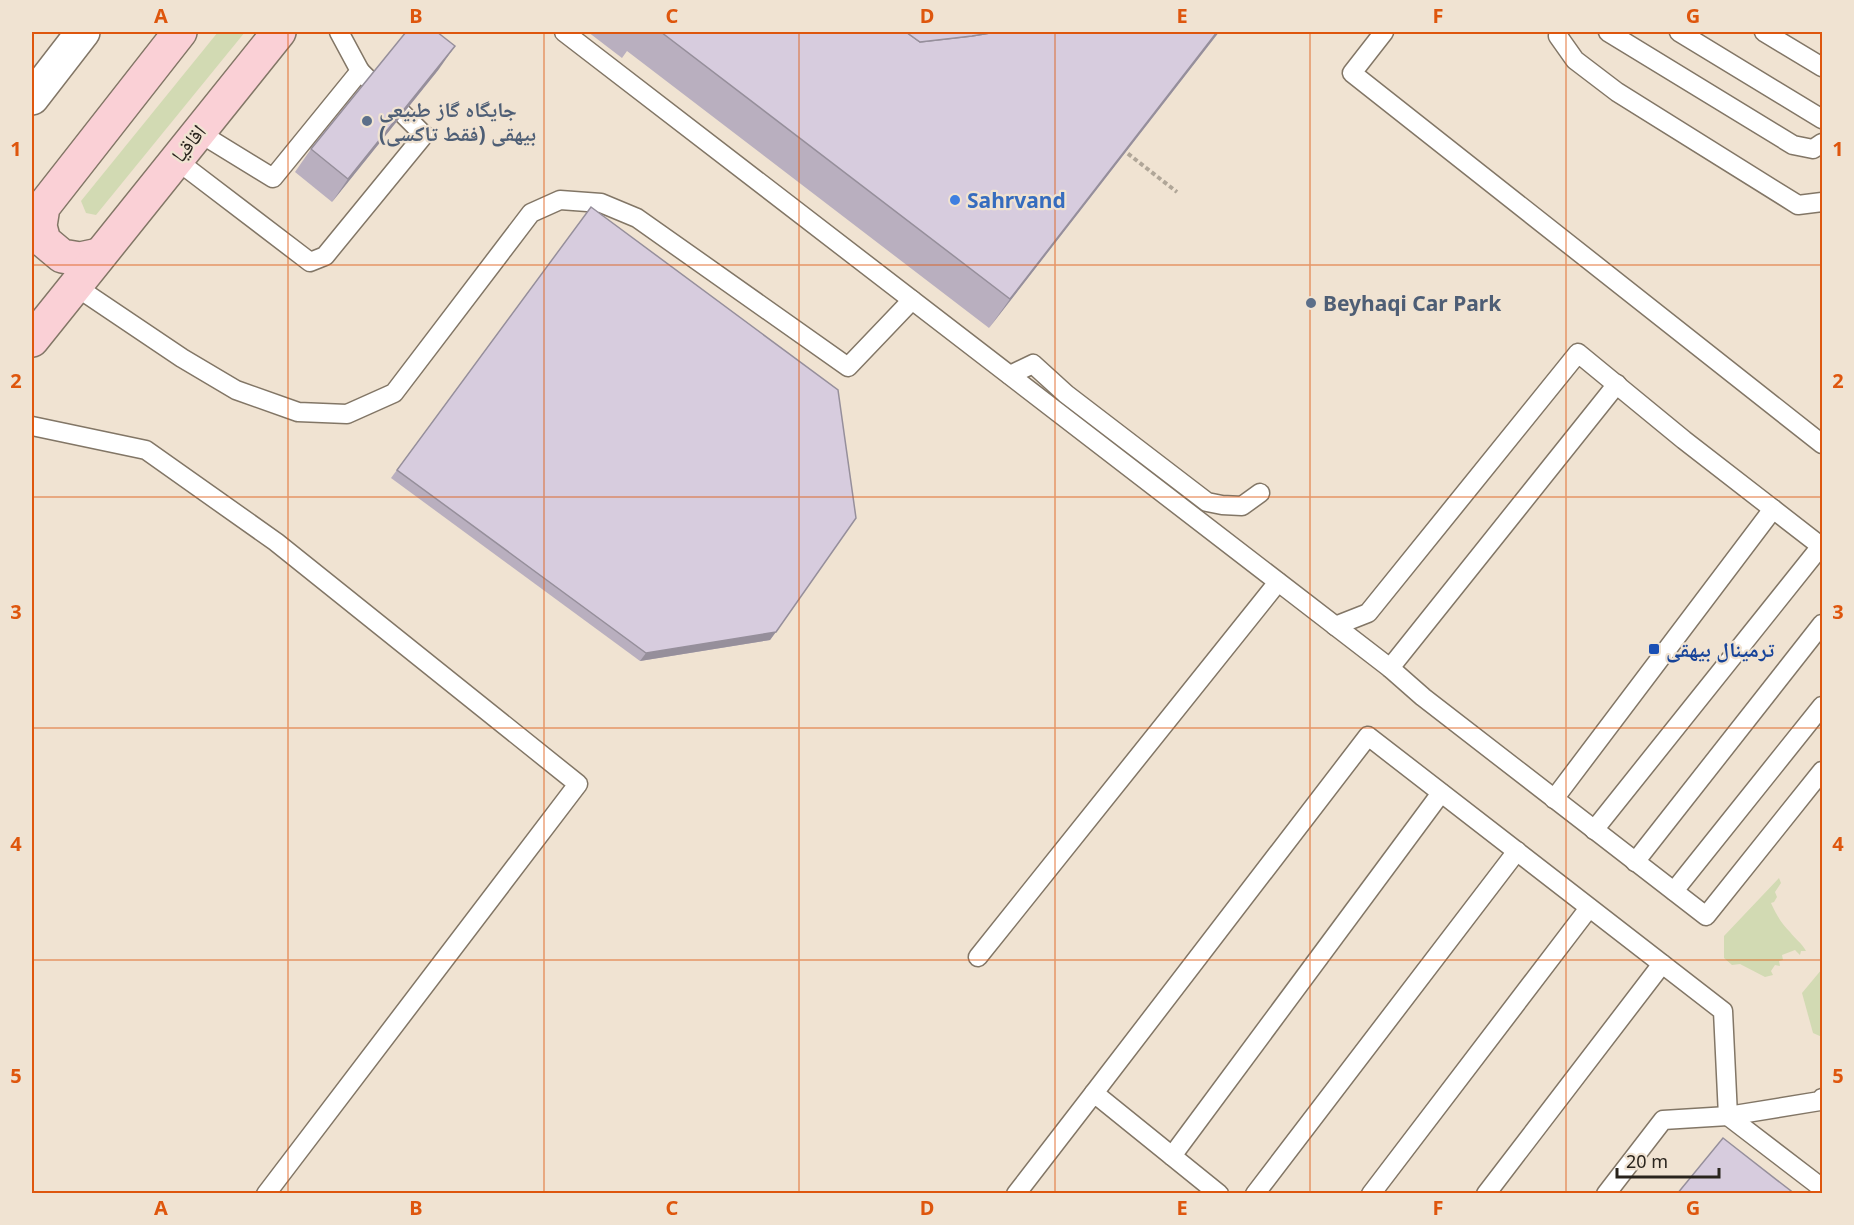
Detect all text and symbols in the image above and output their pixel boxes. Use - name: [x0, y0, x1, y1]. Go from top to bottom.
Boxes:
- text: A: [154, 2, 168, 29]
- text: B: [409, 2, 423, 29]
- text: C: [666, 2, 679, 29]
- text: D: [920, 2, 934, 29]
- text: E: [1176, 2, 1188, 29]
- text: F: [1433, 2, 1443, 29]
- text: G: [1686, 2, 1700, 29]
- place label: جایگاه گاز طبیعی بیهقی (فقط تاکسی): [379, 95, 536, 147]
- marker: جایگاه گاز طبیعی بیهقی (فقط تاکسی): [360, 114, 374, 128]
- street label: اقاقیا: [164, 118, 212, 168]
- text: 1: [10, 135, 22, 162]
- text: 1: [1832, 135, 1844, 162]
- place label: Sahrvand: [967, 186, 1066, 214]
- marker: Sahrvand: [948, 193, 962, 207]
- place label: Beyhaqi Car Park: [1323, 289, 1502, 317]
- marker: Beyhaqi Car Park: [1304, 296, 1318, 310]
- text: 2: [10, 367, 22, 394]
- text: 2: [1832, 367, 1844, 394]
- text: 3: [10, 598, 22, 625]
- text: 3: [1832, 598, 1844, 625]
- place label: ترمینال بیهقی: [1666, 635, 1775, 663]
- marker: ترمینال بیهقی: [1647, 642, 1661, 656]
- text: 4: [10, 830, 22, 857]
- text: 4: [1832, 830, 1844, 857]
- text: 5: [10, 1062, 22, 1089]
- text: 5: [1832, 1062, 1844, 1089]
- scale bar: [1617, 1141, 1719, 1179]
- text: 20 m: [1626, 1149, 1668, 1173]
- text: A: [154, 1194, 168, 1221]
- text: B: [409, 1194, 423, 1221]
- text: C: [666, 1194, 679, 1221]
- text: D: [920, 1194, 934, 1221]
- text: E: [1176, 1194, 1188, 1221]
- text: F: [1433, 1194, 1443, 1221]
- text: G: [1686, 1194, 1700, 1221]

